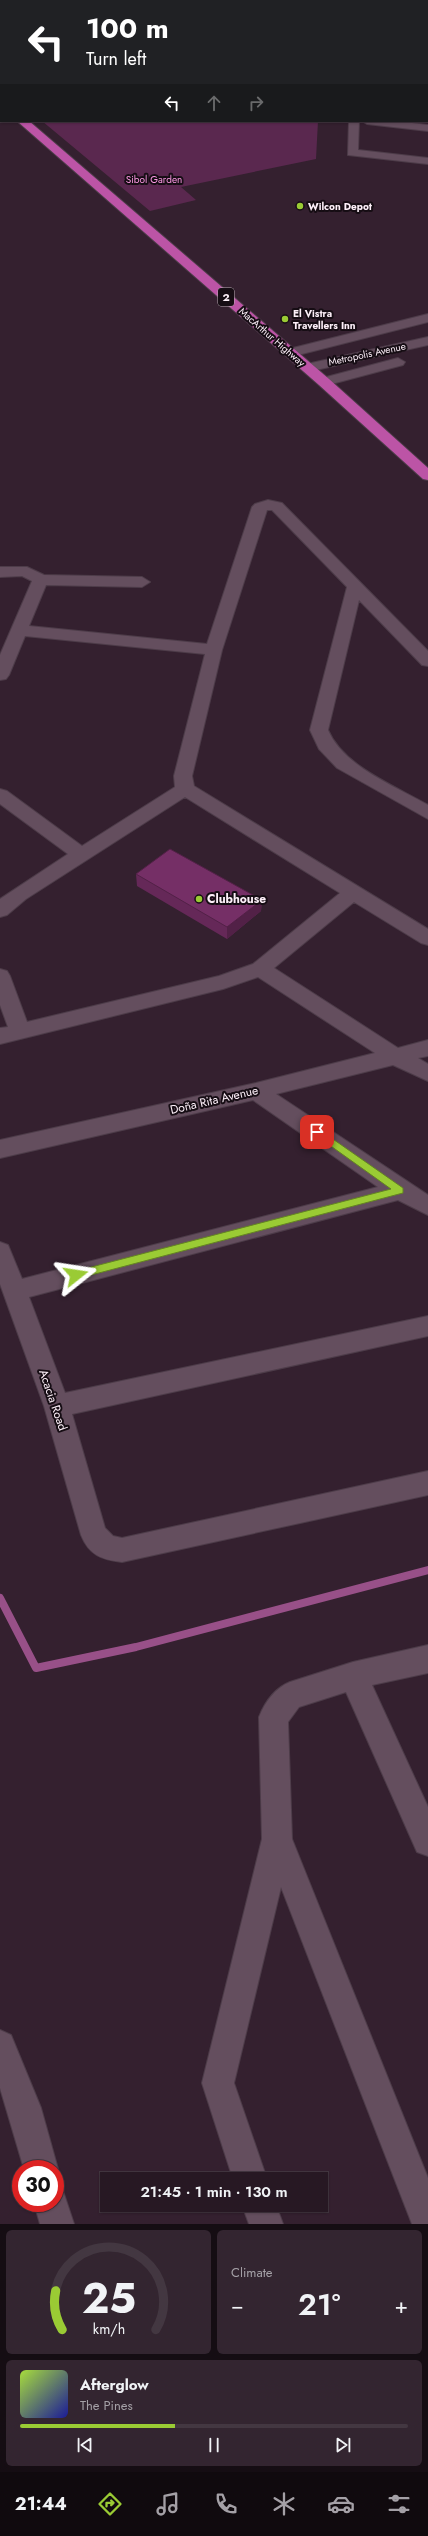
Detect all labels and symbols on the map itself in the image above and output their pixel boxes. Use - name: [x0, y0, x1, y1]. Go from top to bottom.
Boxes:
- park label: Sibol Garden: [126, 172, 182, 187]
- place label: Wilcon Depot: [308, 199, 373, 214]
- marker: Wilcon Depot: [295, 201, 305, 211]
- road number: 2: [218, 288, 234, 306]
- street label: MacArthur Highway: [236, 304, 309, 370]
- place label: El Vistra Travellers Inn: [293, 306, 356, 333]
- marker: El Vistra Travellers Inn: [280, 314, 290, 324]
- street label: Metropolis Avenue: [327, 338, 407, 370]
- place label: Clubhouse: [207, 890, 266, 908]
- marker: Clubhouse: [194, 894, 204, 904]
- street label: Doña Rita Avenue: [168, 1081, 260, 1119]
- pin: [300, 1115, 334, 1149]
- position arrow: [55, 1254, 97, 1296]
- street label: Acacia Road: [34, 1367, 72, 1433]
- speed limit sign: 30: [12, 2160, 64, 2212]

